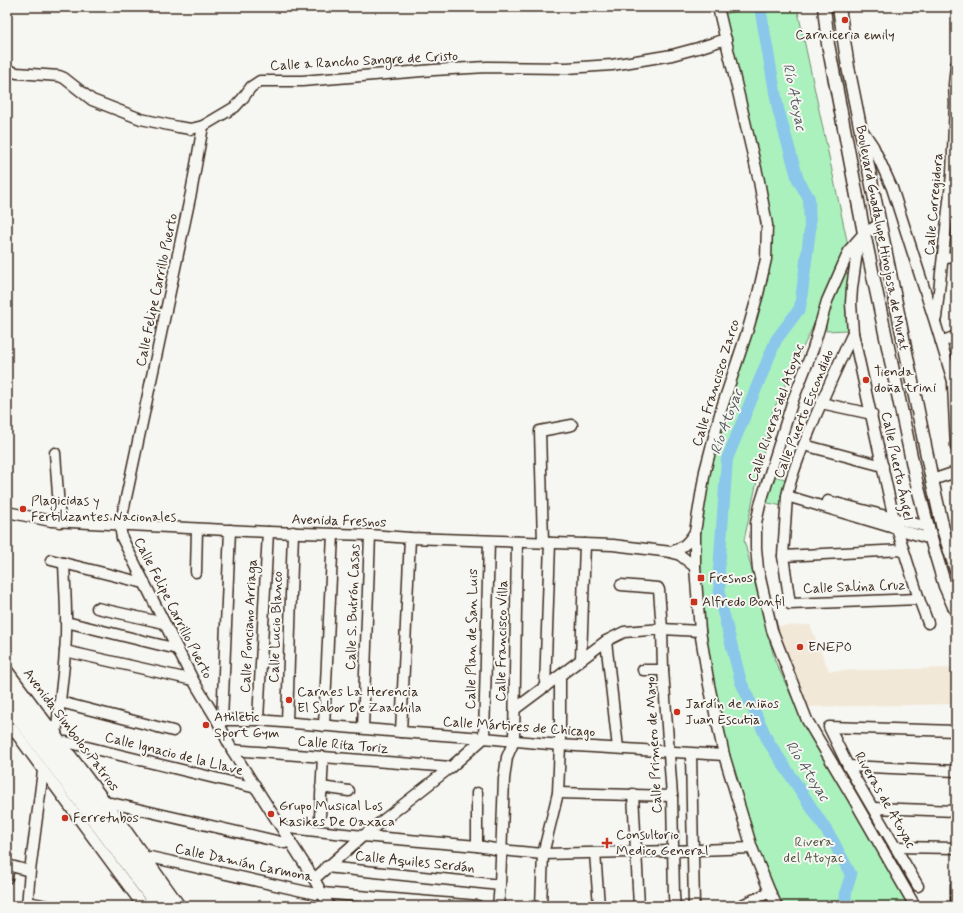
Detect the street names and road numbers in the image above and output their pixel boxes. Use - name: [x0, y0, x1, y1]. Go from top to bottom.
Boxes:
- street label: Calle a Rancho Sangre de Cristo: [270, 47, 458, 76]
- street label: Boulevard Guadalupe Hinojosa de Murat: [851, 124, 913, 352]
- street label: Calle Corregidora: [921, 152, 947, 256]
- street label: Calle Felipe Carrillo Puerto: [132, 212, 182, 368]
- street label: Calle Francisco Zarco: [688, 317, 744, 449]
- street label: Calle Riveras del Atoyac: [744, 341, 808, 485]
- street label: Calle Puerto Escondido: [770, 347, 838, 481]
- street label: Calle Puerto Ángel: [875, 410, 917, 523]
- street label: Avenida Fresnos: [291, 510, 387, 532]
- street label: Calle Felipe Carrillo Puerto: [129, 534, 217, 682]
- street label: Calle S. Butrón Casas: [342, 544, 364, 670]
- street label: Calle Ponciano Arriaga: [237, 559, 262, 694]
- street label: Calle Plan de San Luis: [462, 569, 482, 709]
- street label: Calle Lucio Blanco: [265, 571, 287, 683]
- street label: Calle Salina Cruz: [802, 576, 906, 598]
- street label: Calle Francisco Villa: [492, 580, 512, 702]
- street label: Avenida Símbolos Patrios: [19, 665, 123, 795]
- street label: Calle Primero de Mayo: [641, 676, 667, 814]
- street label: Calle Mártires de Chicago: [442, 713, 596, 741]
- street label: Calle Ignacio de la Llave: [103, 728, 245, 780]
- street label: Calle Rita Toriz: [297, 732, 390, 758]
- street label: Riveras de Atoyac: [850, 749, 920, 852]
- street label: Calle Damián Carmona: [173, 840, 315, 887]
- street label: Calle Aquiles Serdán: [354, 847, 476, 877]

